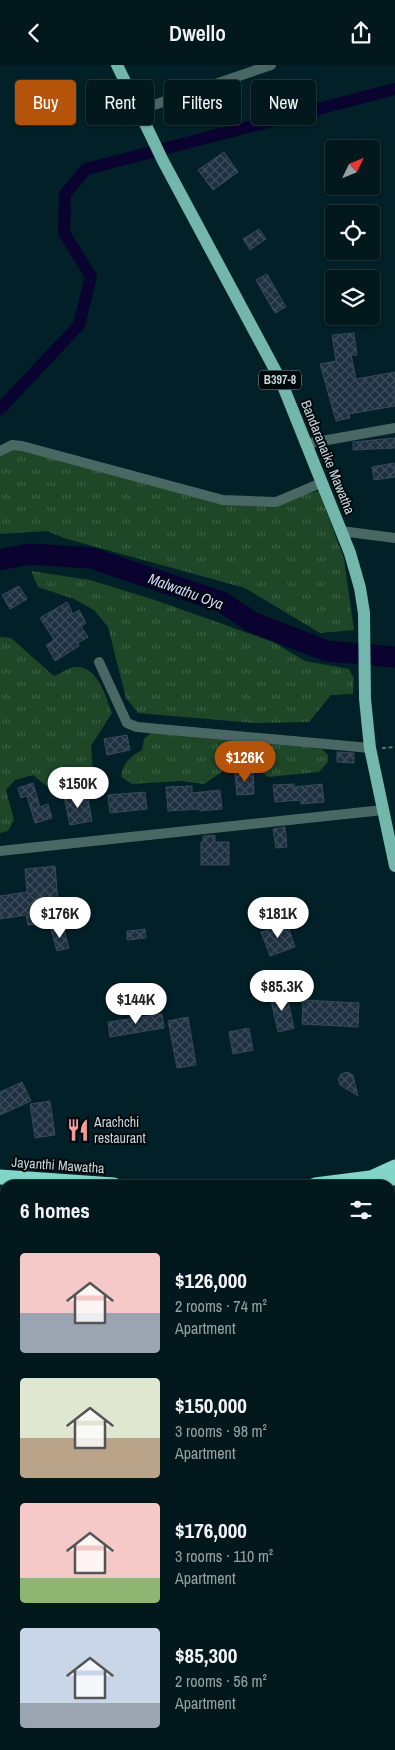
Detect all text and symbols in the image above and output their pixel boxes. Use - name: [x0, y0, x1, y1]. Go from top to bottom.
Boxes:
- text: Dwello: [169, 18, 226, 48]
- icon: back: [20, 19, 48, 47]
- icon: share: [347, 19, 375, 47]
- chip: Buy: [15, 80, 76, 125]
- chip: Rent: [86, 80, 154, 125]
- chip: Filters: [164, 80, 241, 125]
- chip: New: [251, 80, 316, 125]
- north arrow: [325, 140, 380, 195]
- map controls: [325, 140, 380, 325]
- button: locate: [325, 205, 380, 260]
- button: layers: [325, 270, 380, 325]
- road number: B397-8: [259, 371, 301, 389]
- street label: Bandaranaike Mawatha: [297, 397, 359, 517]
- water label: Malwathu Oya: [145, 568, 227, 614]
- pin: $126K: [210, 741, 280, 783]
- text: $126K: [226, 746, 264, 768]
- pin: $150K: [43, 767, 113, 809]
- text: $150K: [59, 772, 97, 794]
- pin: $176K: [25, 897, 95, 939]
- pin: $181K: [243, 897, 313, 939]
- text: $176K: [41, 902, 79, 924]
- text: $181K: [259, 902, 297, 924]
- pin: $85.3K: [241, 969, 323, 1012]
- text: $85.3K: [261, 975, 303, 997]
- pin: $144K: [101, 983, 171, 1025]
- text: $144K: [117, 988, 155, 1010]
- place label: Arachchi restaurant: [93, 1113, 146, 1147]
- restaurant icon: Arachchi restaurant: [65, 1117, 91, 1143]
- street label: Jayanthi Mawatha: [11, 1153, 106, 1177]
- text: 6 homes: [20, 1196, 90, 1225]
- icon: filters: [347, 1196, 375, 1224]
- text: $126,000: [175, 1266, 247, 1295]
- icon: home: [60, 1273, 120, 1333]
- text: 2 rooms · 74 m²: [175, 1295, 267, 1317]
- text: Apartment: [175, 1317, 236, 1339]
- text: $150,000: [175, 1391, 247, 1420]
- icon: home: [60, 1398, 120, 1458]
- text: 3 rooms · 98 m²: [175, 1420, 267, 1442]
- text: Apartment: [175, 1442, 236, 1464]
- text: $176,000: [175, 1516, 247, 1545]
- icon: home: [60, 1523, 120, 1583]
- text: 3 rooms · 110 m²: [175, 1545, 273, 1567]
- text: Apartment: [175, 1567, 236, 1589]
- text: $85,300: [175, 1641, 237, 1670]
- icon: home: [60, 1648, 120, 1708]
- text: 2 rooms · 56 m²: [175, 1670, 267, 1692]
- text: Apartment: [175, 1692, 236, 1714]

